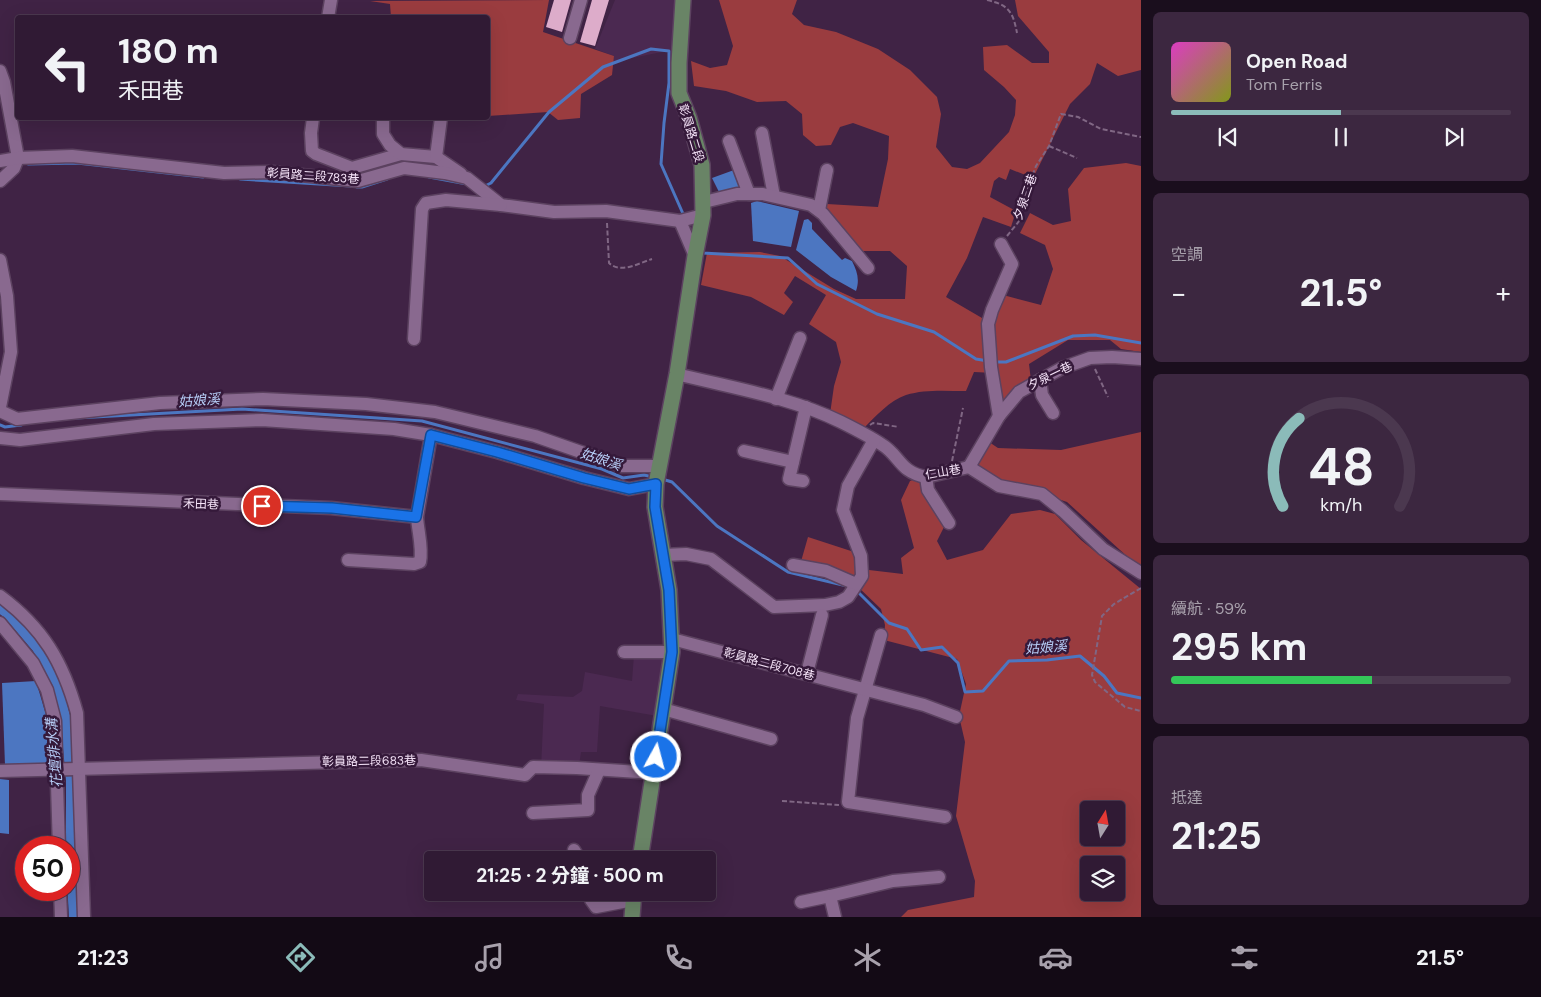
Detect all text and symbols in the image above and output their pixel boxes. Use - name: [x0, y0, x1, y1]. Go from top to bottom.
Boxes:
- text: 180 m: [118, 28, 219, 74]
- icon: left: [35, 35, 100, 100]
- text: Open Road: [1246, 49, 1348, 74]
- text: Tom Ferris: [1246, 74, 1323, 95]
- text: 禾田巷: [118, 76, 184, 105]
- street label: 彰員路二段: [675, 102, 707, 164]
- icon: previous: [1214, 123, 1242, 151]
- icon: pause: [1327, 123, 1355, 151]
- icon: next: [1440, 123, 1468, 151]
- street label: 彰員路二段783巷: [266, 165, 360, 187]
- street label: 夕泉二巷: [1010, 172, 1040, 222]
- text: 空調: [1171, 244, 1203, 265]
- text: 21.5°: [1300, 268, 1382, 318]
- text: −: [1171, 275, 1186, 312]
- text: +: [1496, 275, 1511, 312]
- street label: 夕泉一巷: [1025, 358, 1075, 394]
- water label: 姑娘溪: [177, 389, 223, 410]
- text: 48: [1308, 433, 1374, 501]
- water label: 姑娘溪: [578, 444, 626, 475]
- street label: 仁山巷: [924, 461, 962, 483]
- pin: [241, 485, 283, 527]
- icon: arrive: [248, 492, 276, 520]
- text: km/h: [1320, 493, 1362, 517]
- street label: 禾田巷: [183, 495, 219, 513]
- text: 續航 · 59%: [1171, 598, 1247, 619]
- text: 295 km: [1171, 622, 1307, 672]
- water label: 姑娘溪: [1024, 636, 1070, 657]
- street label: 彰員路二段708巷: [722, 644, 816, 684]
- water label: 花壇排水溝: [42, 715, 66, 789]
- position arrow: [629, 730, 681, 782]
- street label: 彰員路二段683巷: [322, 752, 416, 770]
- text: 抵達: [1171, 787, 1203, 808]
- north arrow: [1080, 801, 1125, 846]
- map controls: [1080, 801, 1125, 901]
- text: 21:25: [1171, 811, 1262, 861]
- speed limit sign: 50: [15, 836, 80, 901]
- button: layers: [1080, 856, 1125, 901]
- text: 21:25 · 2 分鐘 · 500 m: [476, 863, 664, 888]
- icon: directions: [283, 940, 318, 975]
- icon: music: [472, 940, 507, 975]
- icon: phone: [661, 940, 696, 975]
- icon: climate: [850, 940, 885, 975]
- icon: car: [1038, 940, 1073, 975]
- icon: filters: [1227, 940, 1262, 975]
- text: 21:23: [77, 943, 129, 972]
- text: 21.5°: [1416, 943, 1464, 972]

